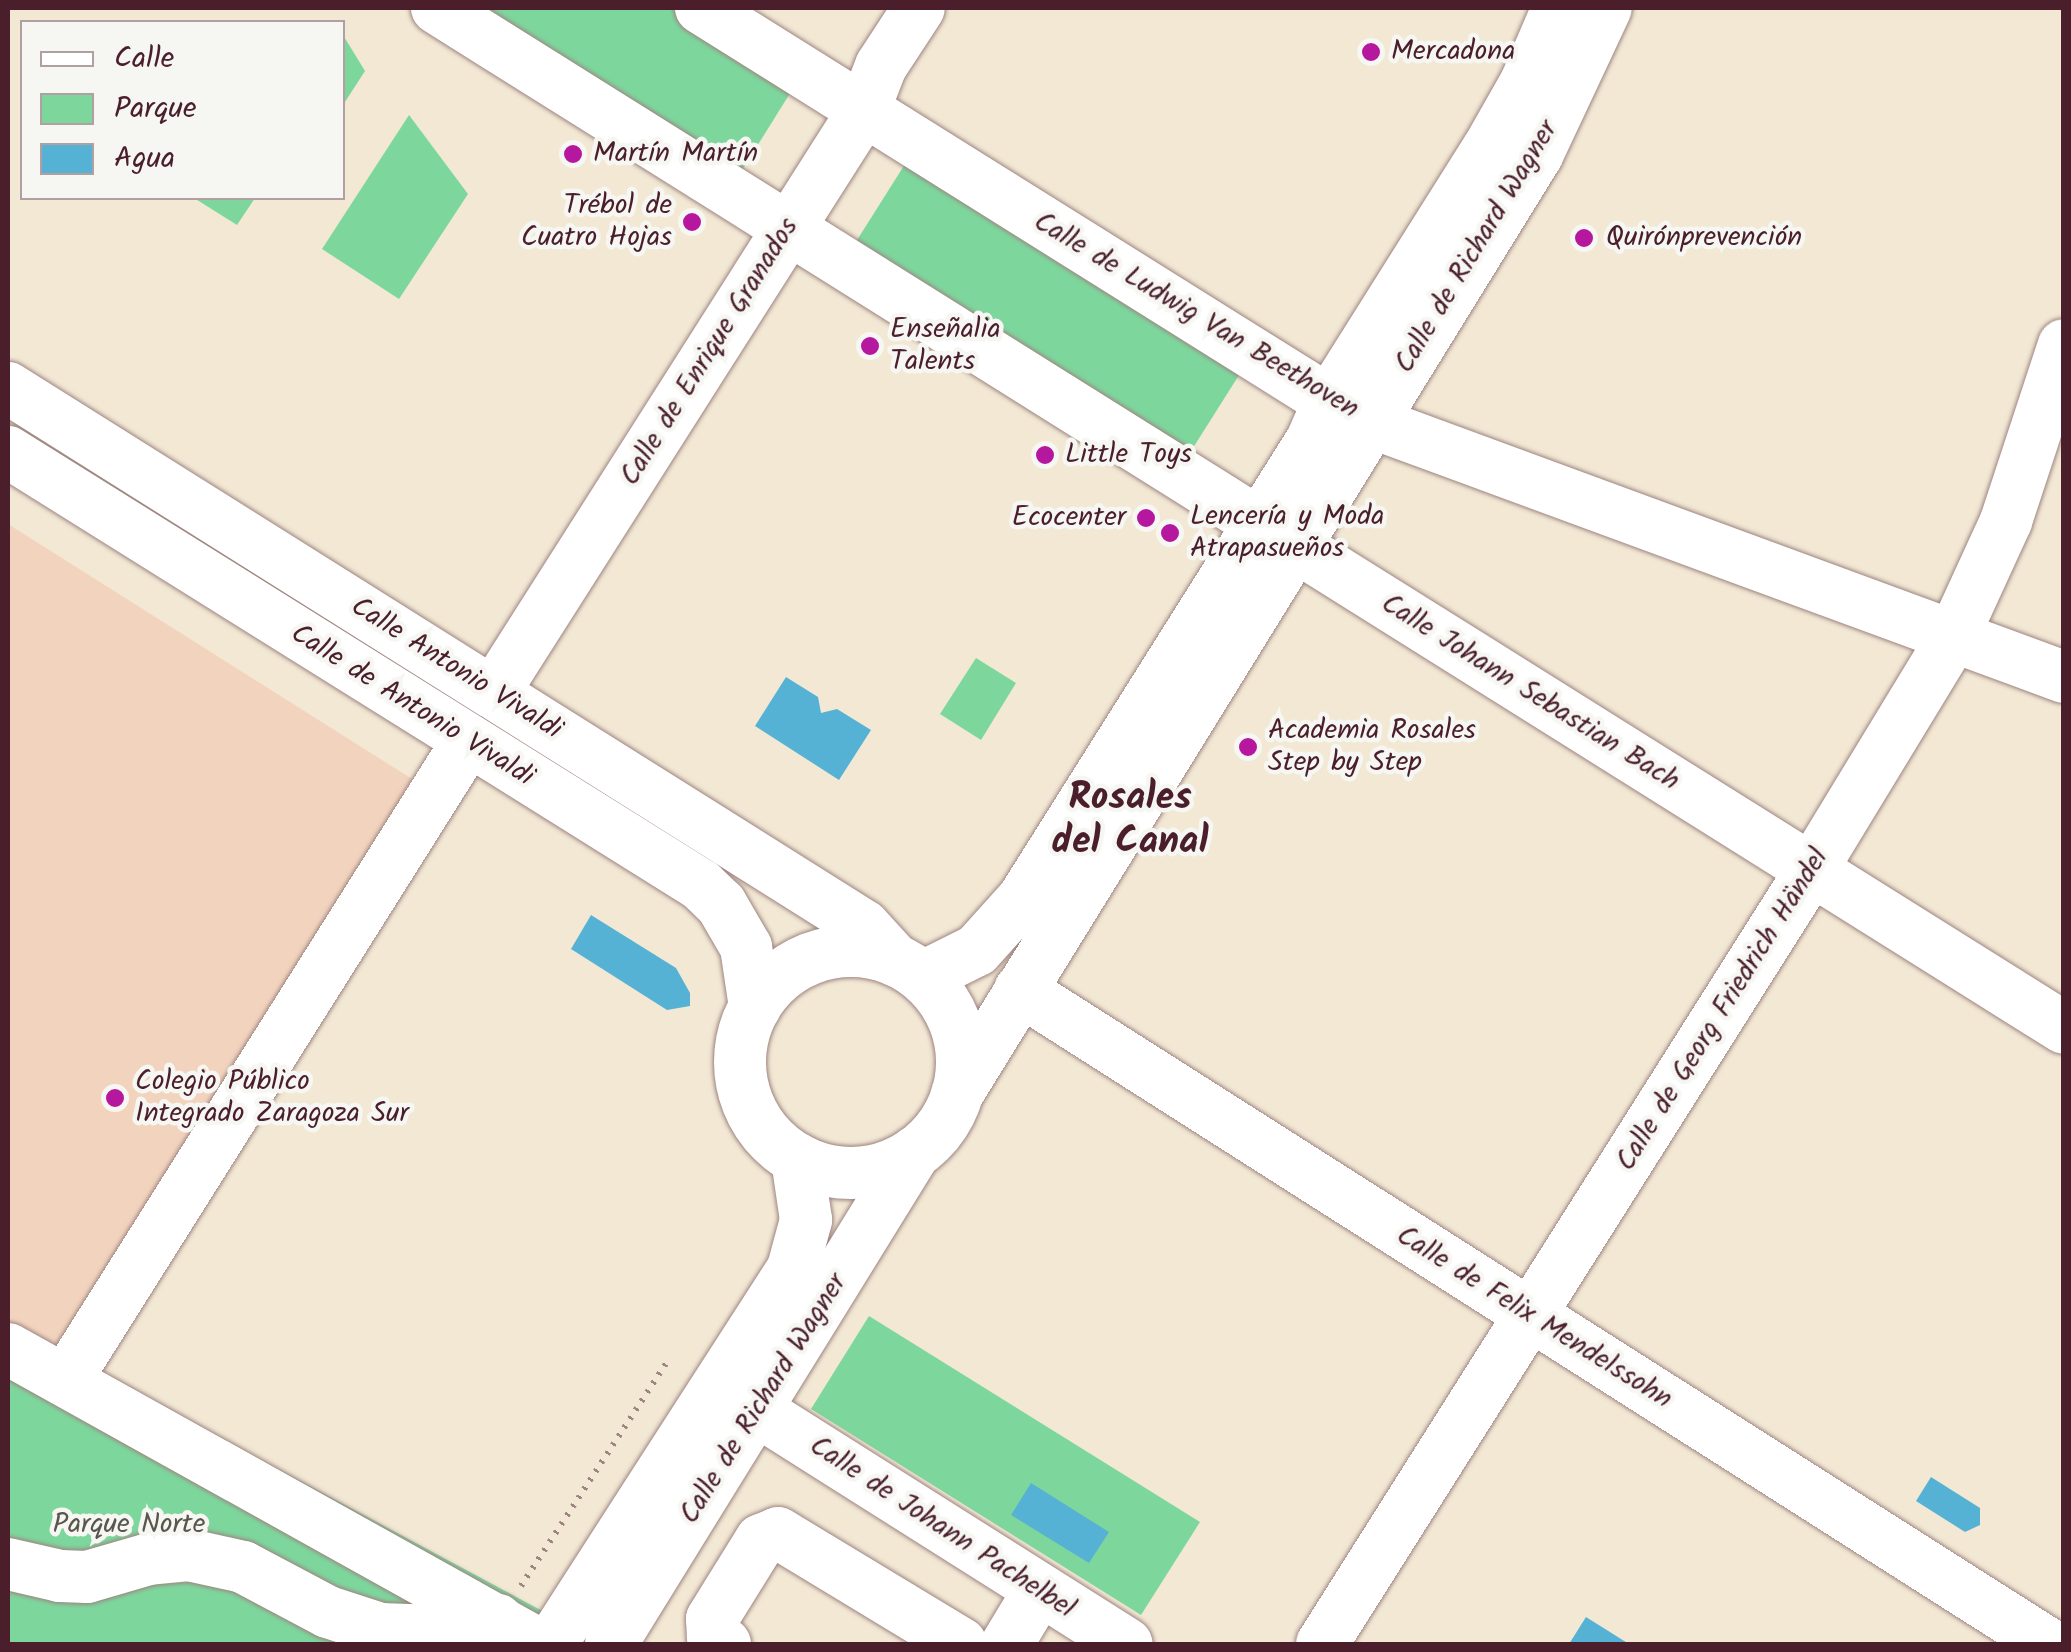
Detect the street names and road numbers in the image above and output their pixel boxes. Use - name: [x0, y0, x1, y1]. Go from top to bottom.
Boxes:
- street label: Calle de Richard Wagner: [1388, 115, 1566, 379]
- street label: Calle de Ludwig Van Beethoven: [1027, 206, 1365, 426]
- street label: Calle de Enrique Granados: [614, 212, 806, 492]
- street label: Calle Johann Sebastian Bach: [1375, 587, 1685, 799]
- street label: Calle Antonio Vivaldi: [344, 591, 568, 747]
- street label: Calle de Antonio Vivaldi: [284, 618, 540, 794]
- street label: Calle de Georg Friedrich Händel: [1610, 843, 1836, 1177]
- street label: Calle de Felix Mendelssohn: [1390, 1219, 1678, 1417]
- street label: Calle de Richard Wagner: [673, 1268, 855, 1530]
- street label: Calle de Johann Pachelbel: [803, 1430, 1081, 1626]

